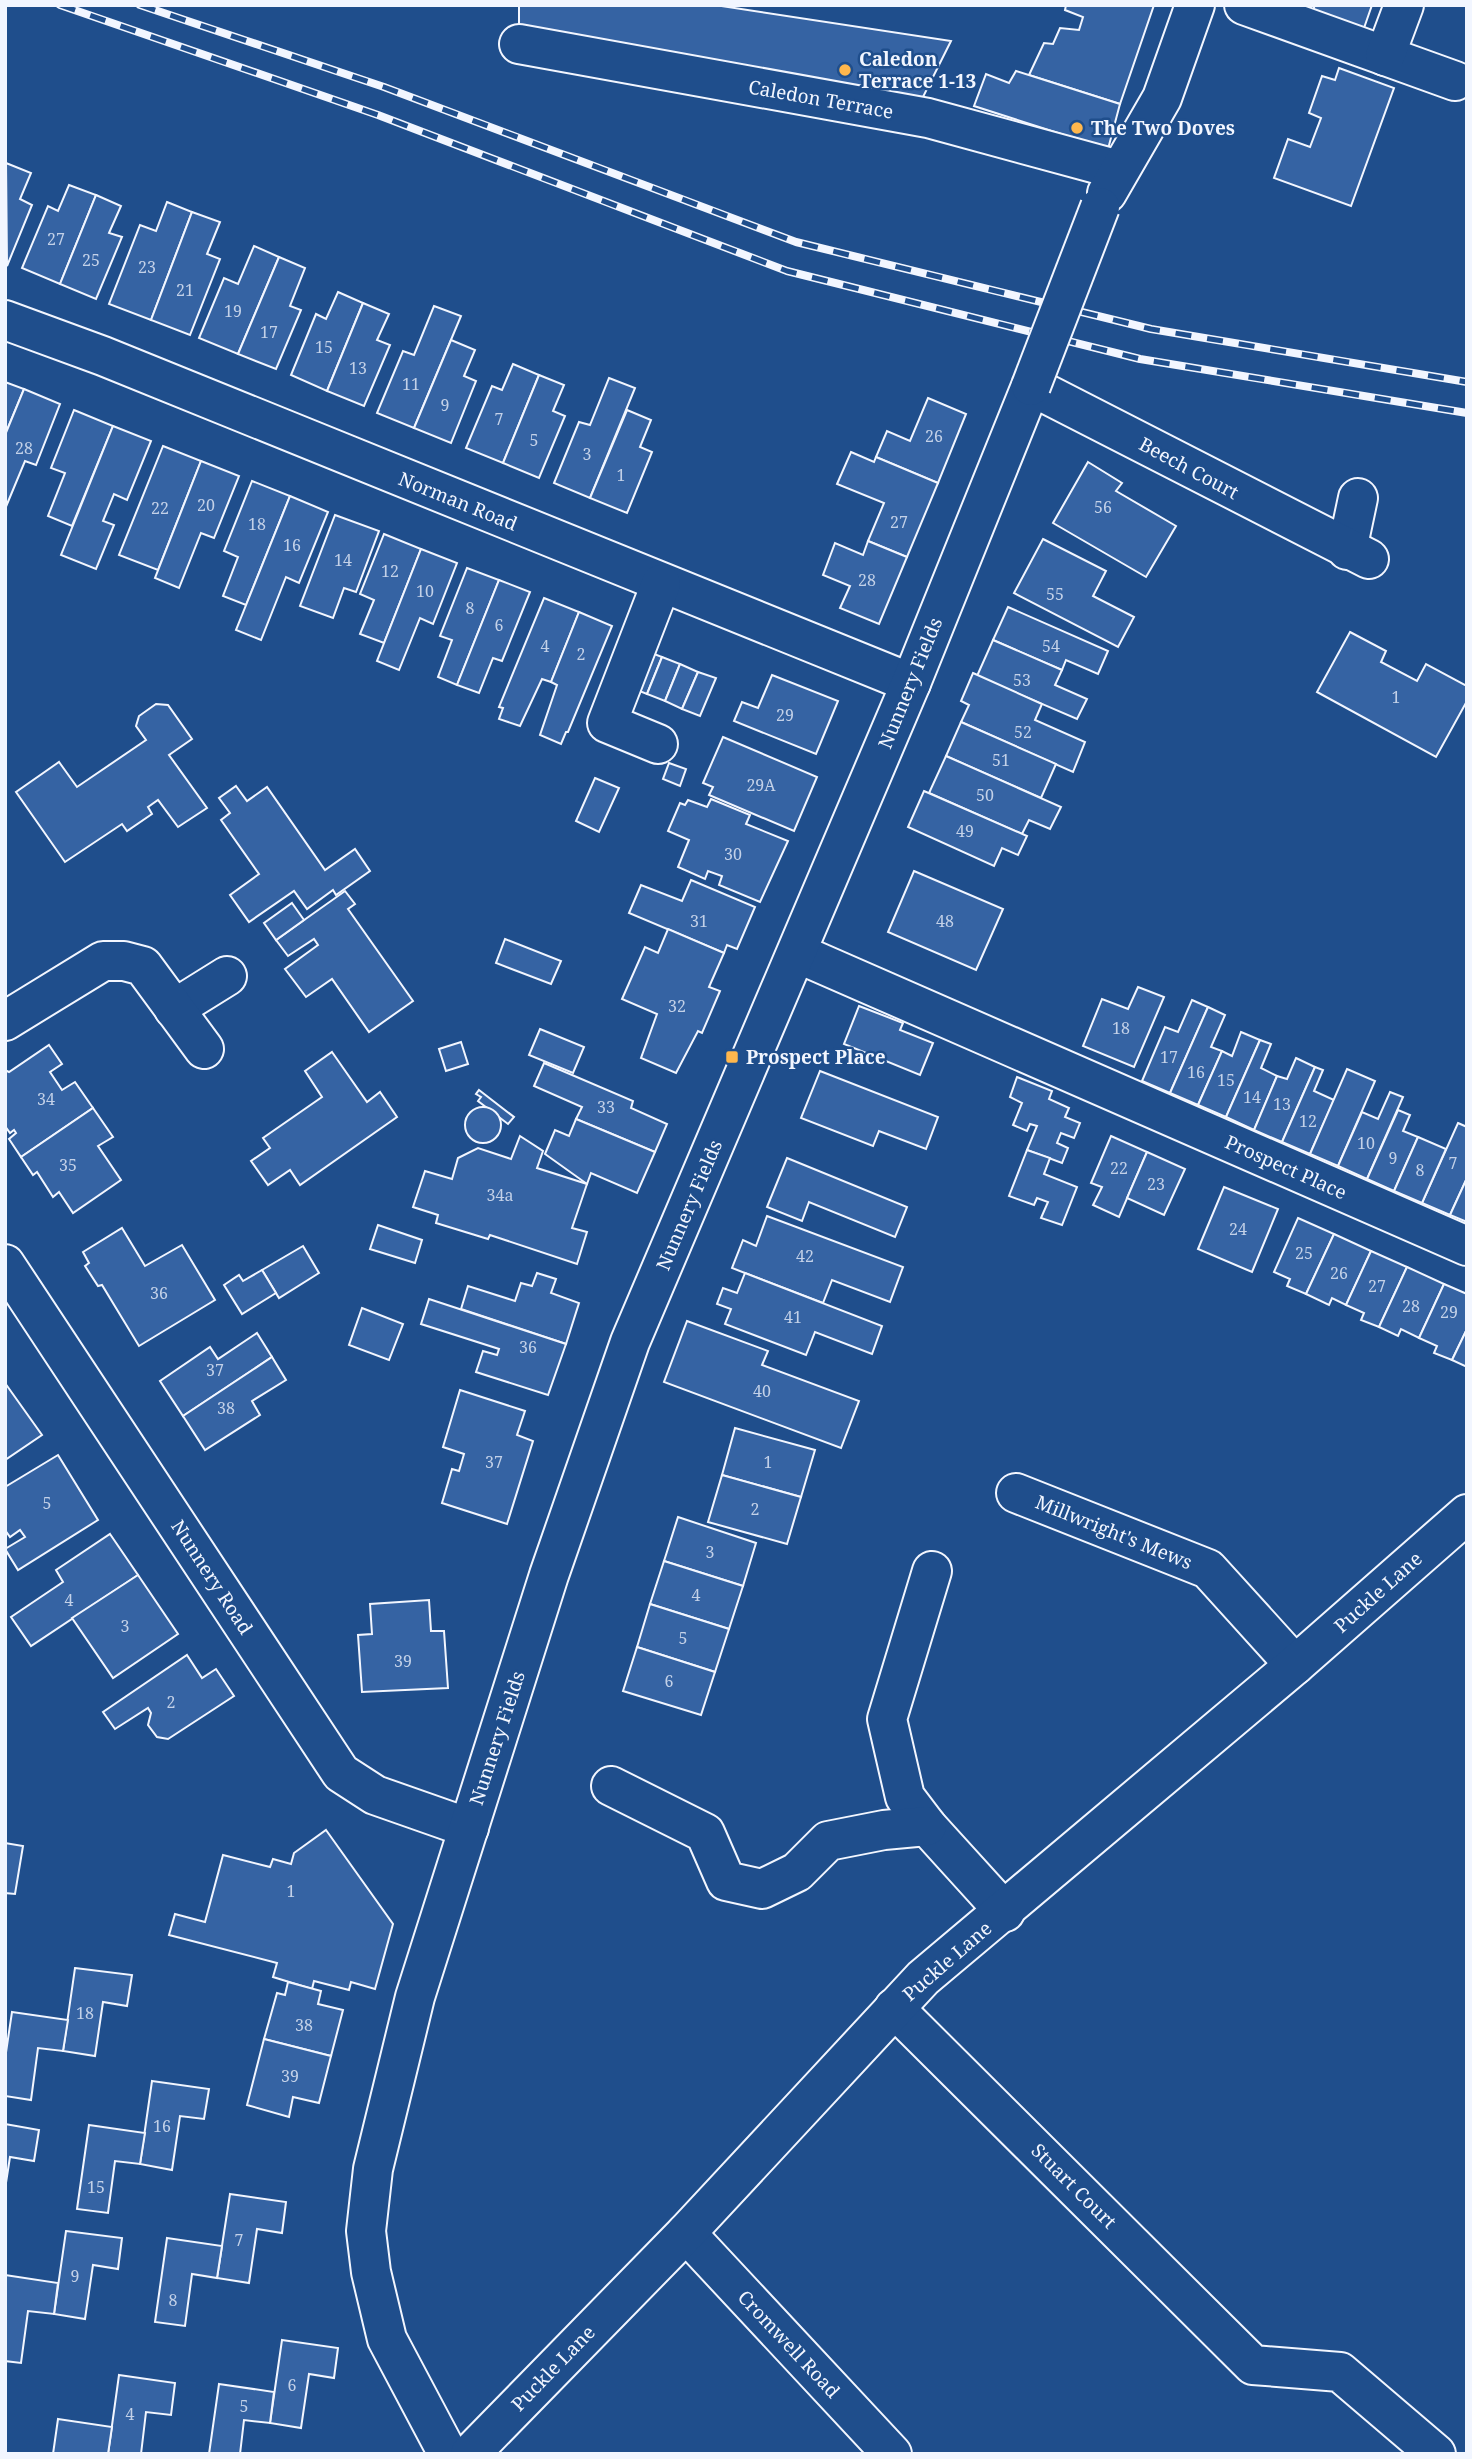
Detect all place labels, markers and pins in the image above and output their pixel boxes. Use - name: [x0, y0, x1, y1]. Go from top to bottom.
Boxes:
- place label: Caledon Terrace 1-13: [859, 46, 976, 94]
- marker: Caledon Terrace 1-13: [837, 62, 853, 78]
- place label: The Two Doves: [1091, 115, 1235, 141]
- marker: The Two Doves: [1069, 120, 1085, 136]
- place label: Prospect Place: [746, 1044, 886, 1070]
- marker: Prospect Place: [724, 1049, 740, 1065]

